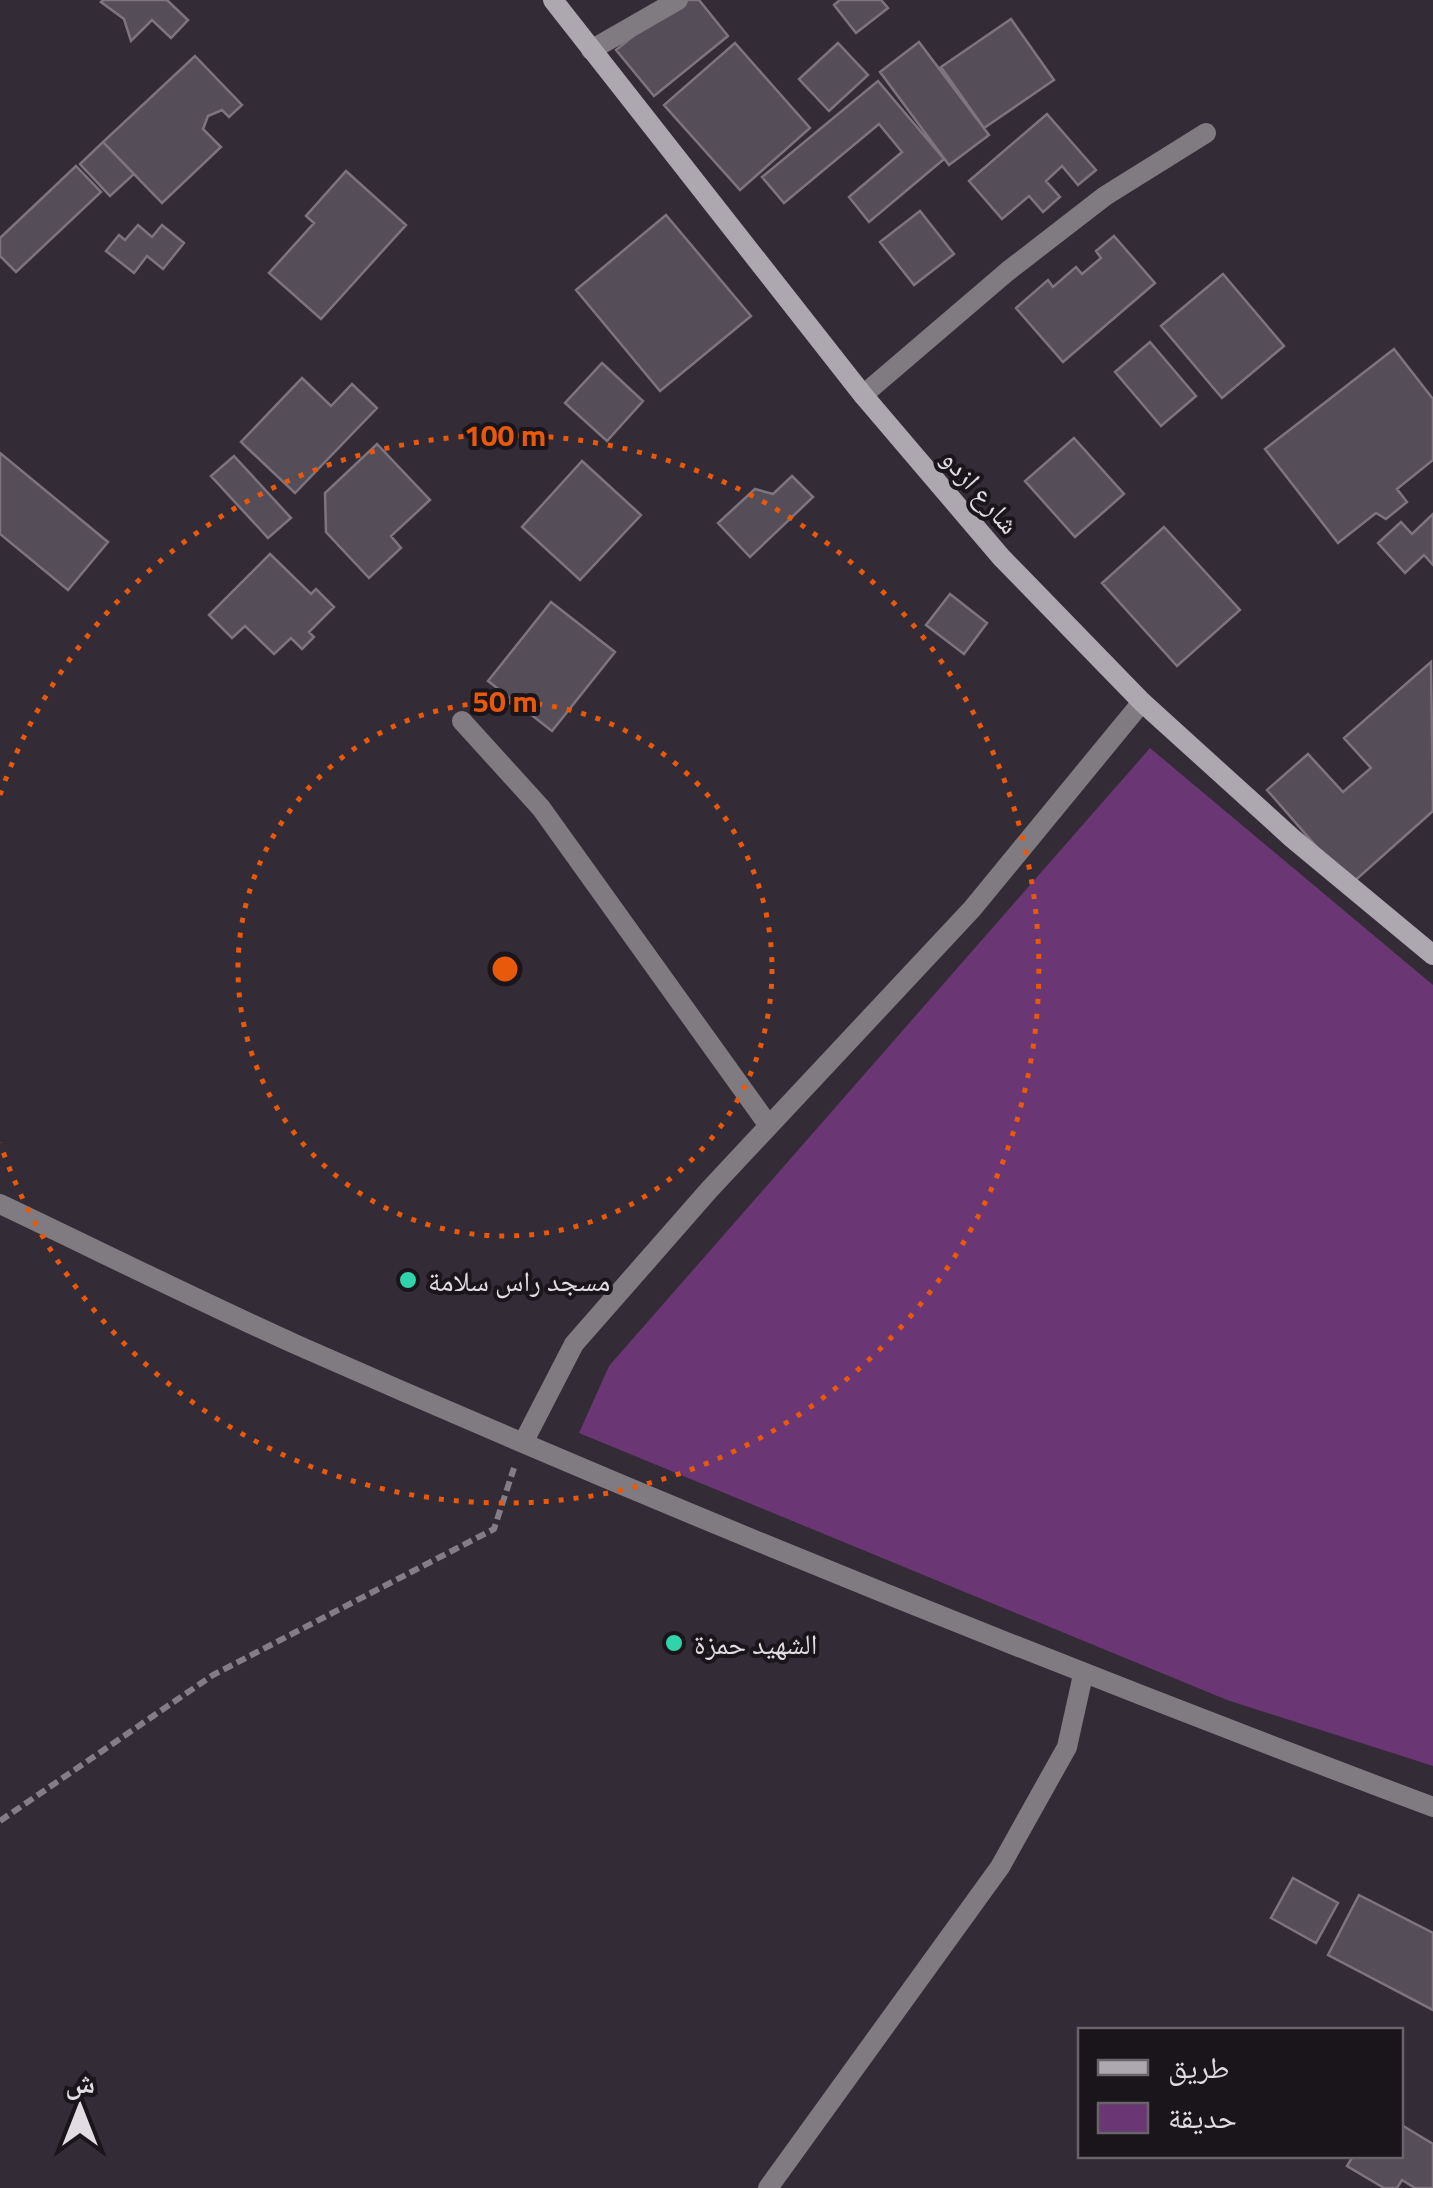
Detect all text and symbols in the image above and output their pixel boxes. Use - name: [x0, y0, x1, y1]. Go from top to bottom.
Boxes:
- text: 100 m: [464, 412, 546, 458]
- street label: شارع ازدو: [931, 439, 1031, 543]
- text: 50 m: [472, 678, 538, 724]
- centre of rings: [487, 951, 523, 987]
- place label: مسجد راس سلامة: [428, 1259, 610, 1302]
- marker: مسجد راس سلامة: [397, 1269, 419, 1291]
- place label: الشهيد حمزة: [694, 1622, 817, 1665]
- marker: الشهيد حمزة: [663, 1632, 685, 1654]
- legend: [1078, 2028, 1403, 2158]
- text: طريق: [1168, 2044, 1229, 2090]
- north arrow: [30, 2058, 130, 2158]
- text: ش: [65, 2061, 95, 2104]
- text: حديقة: [1168, 2094, 1237, 2140]

